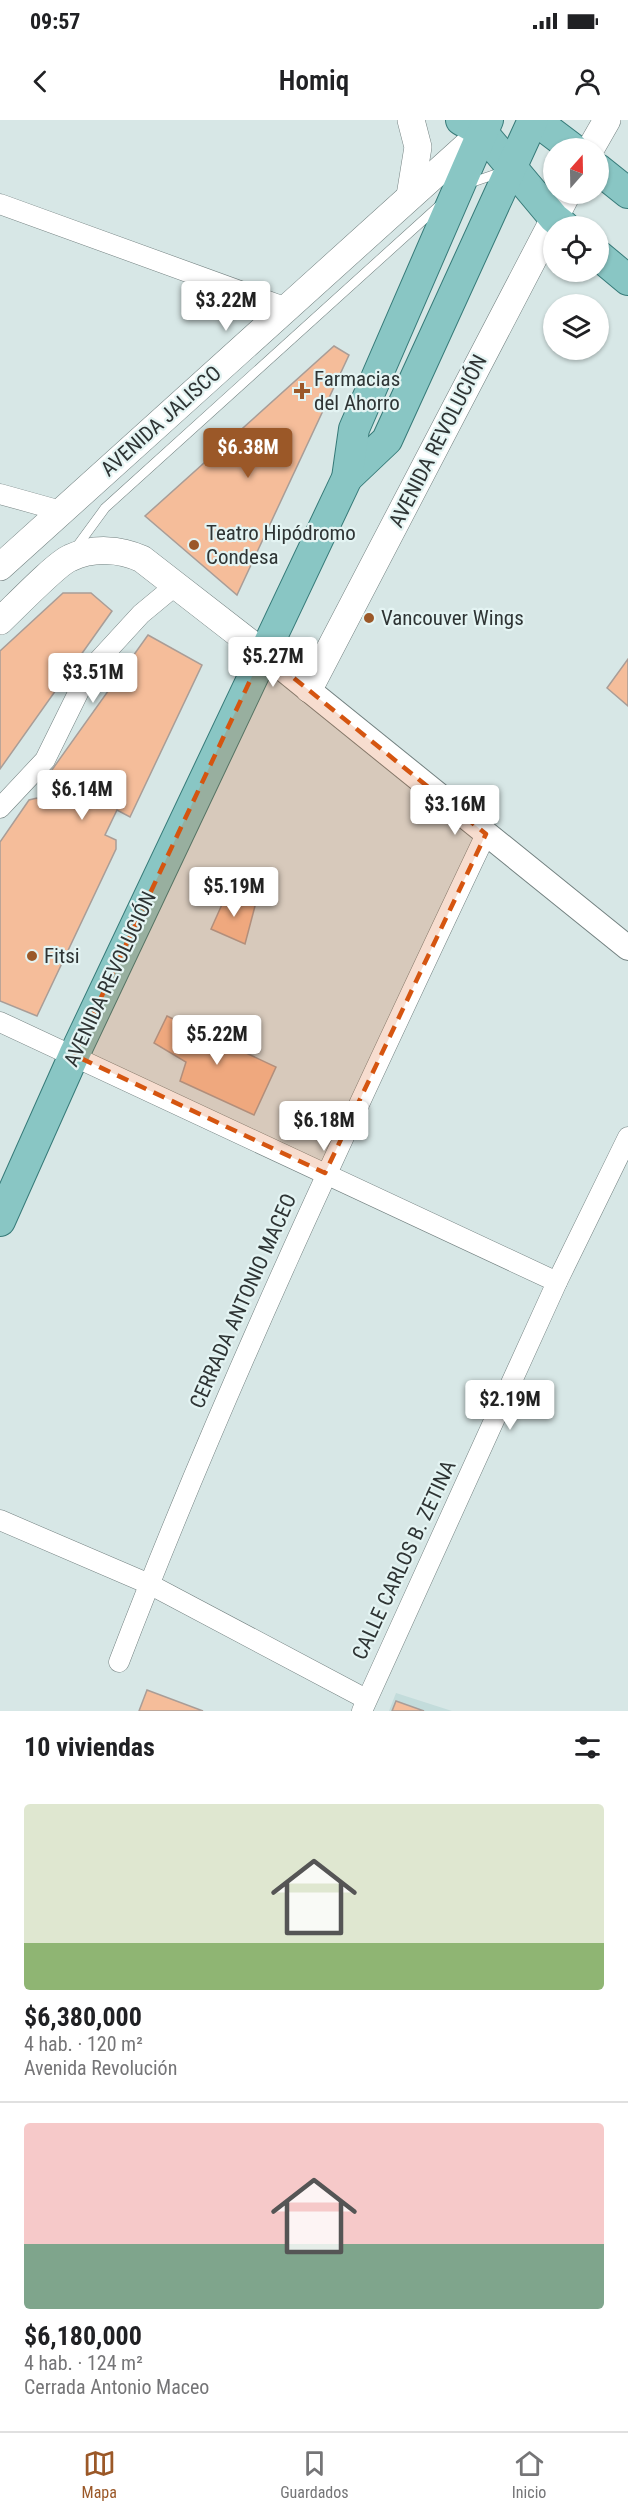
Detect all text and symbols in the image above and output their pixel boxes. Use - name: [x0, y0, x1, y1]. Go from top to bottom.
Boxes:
- text: 09:57: [30, 9, 81, 34]
- icon: back: [24, 65, 57, 98]
- text: Homiq: [279, 65, 349, 97]
- icon: person: [571, 65, 604, 98]
- north arrow: [543, 138, 609, 204]
- map controls: [543, 138, 609, 360]
- button: locate: [543, 216, 609, 282]
- pin: $3.22M: [177, 281, 275, 332]
- text: $3.22M: [195, 288, 257, 312]
- button: layers: [543, 294, 609, 360]
- street label: AVENIDA REVOLUCIÓN: [384, 351, 492, 531]
- street label: AVENIDA JALISCO: [96, 361, 226, 481]
- place label: Farmacias del Ahorro: [314, 367, 400, 415]
- marker: Farmacias del Ahorro: [295, 384, 309, 398]
- pin: $6.38M: [199, 428, 297, 479]
- text: $6.38M: [217, 435, 279, 459]
- place label: Teatro Hipódromo Condesa: [206, 521, 356, 569]
- marker: Teatro Hipódromo Condesa: [187, 538, 201, 552]
- place label: Vancouver Wings: [381, 606, 524, 630]
- marker: Vancouver Wings: [362, 611, 376, 625]
- pin: $5.27M: [224, 637, 322, 688]
- text: $5.27M: [242, 644, 304, 668]
- pin: $3.51M: [44, 653, 142, 704]
- text: $3.51M: [62, 660, 124, 684]
- pin: $6.14M: [33, 770, 131, 821]
- text: $6.14M: [51, 777, 113, 801]
- pin: $3.16M: [406, 785, 504, 836]
- text: $3.16M: [424, 792, 486, 816]
- pin: $5.19M: [185, 867, 283, 918]
- text: $5.19M: [203, 874, 265, 898]
- street label: AVENIDA REVOLUCIÓN: [59, 888, 161, 1070]
- place label: Fitsi: [44, 944, 80, 968]
- marker: Fitsi: [25, 949, 39, 963]
- pin: $5.22M: [168, 1015, 266, 1066]
- text: $5.22M: [186, 1022, 248, 1046]
- pin: $6.18M: [275, 1101, 373, 1152]
- text: $6.18M: [293, 1108, 355, 1132]
- street label: CERRADA ANTONIO MACEO: [185, 1190, 301, 1412]
- pin: $2.19M: [461, 1380, 559, 1431]
- text: $2.19M: [479, 1387, 541, 1411]
- street label: CALLE CARLOS B. ZETINA: [347, 1457, 461, 1663]
- icon: filters: [571, 1731, 604, 1764]
- text: 10 viviendas: [24, 1732, 155, 1762]
- icon: home: [260, 1843, 368, 1951]
- text: $6,380,000: [24, 2002, 142, 2032]
- text: 4 hab. · 120 m²: [24, 2032, 143, 2056]
- text: Avenida Revolución: [24, 2056, 177, 2080]
- icon: home: [260, 2162, 368, 2270]
- text: $6,180,000: [24, 2321, 142, 2351]
- text: 4 hab. · 124 m²: [24, 2351, 143, 2375]
- text: Cerrada Antonio Maceo: [24, 2375, 209, 2399]
- tab: Mapa: [82, 2447, 117, 2502]
- tab: Guardados: [280, 2447, 349, 2502]
- tab: Inicio: [512, 2447, 546, 2502]

